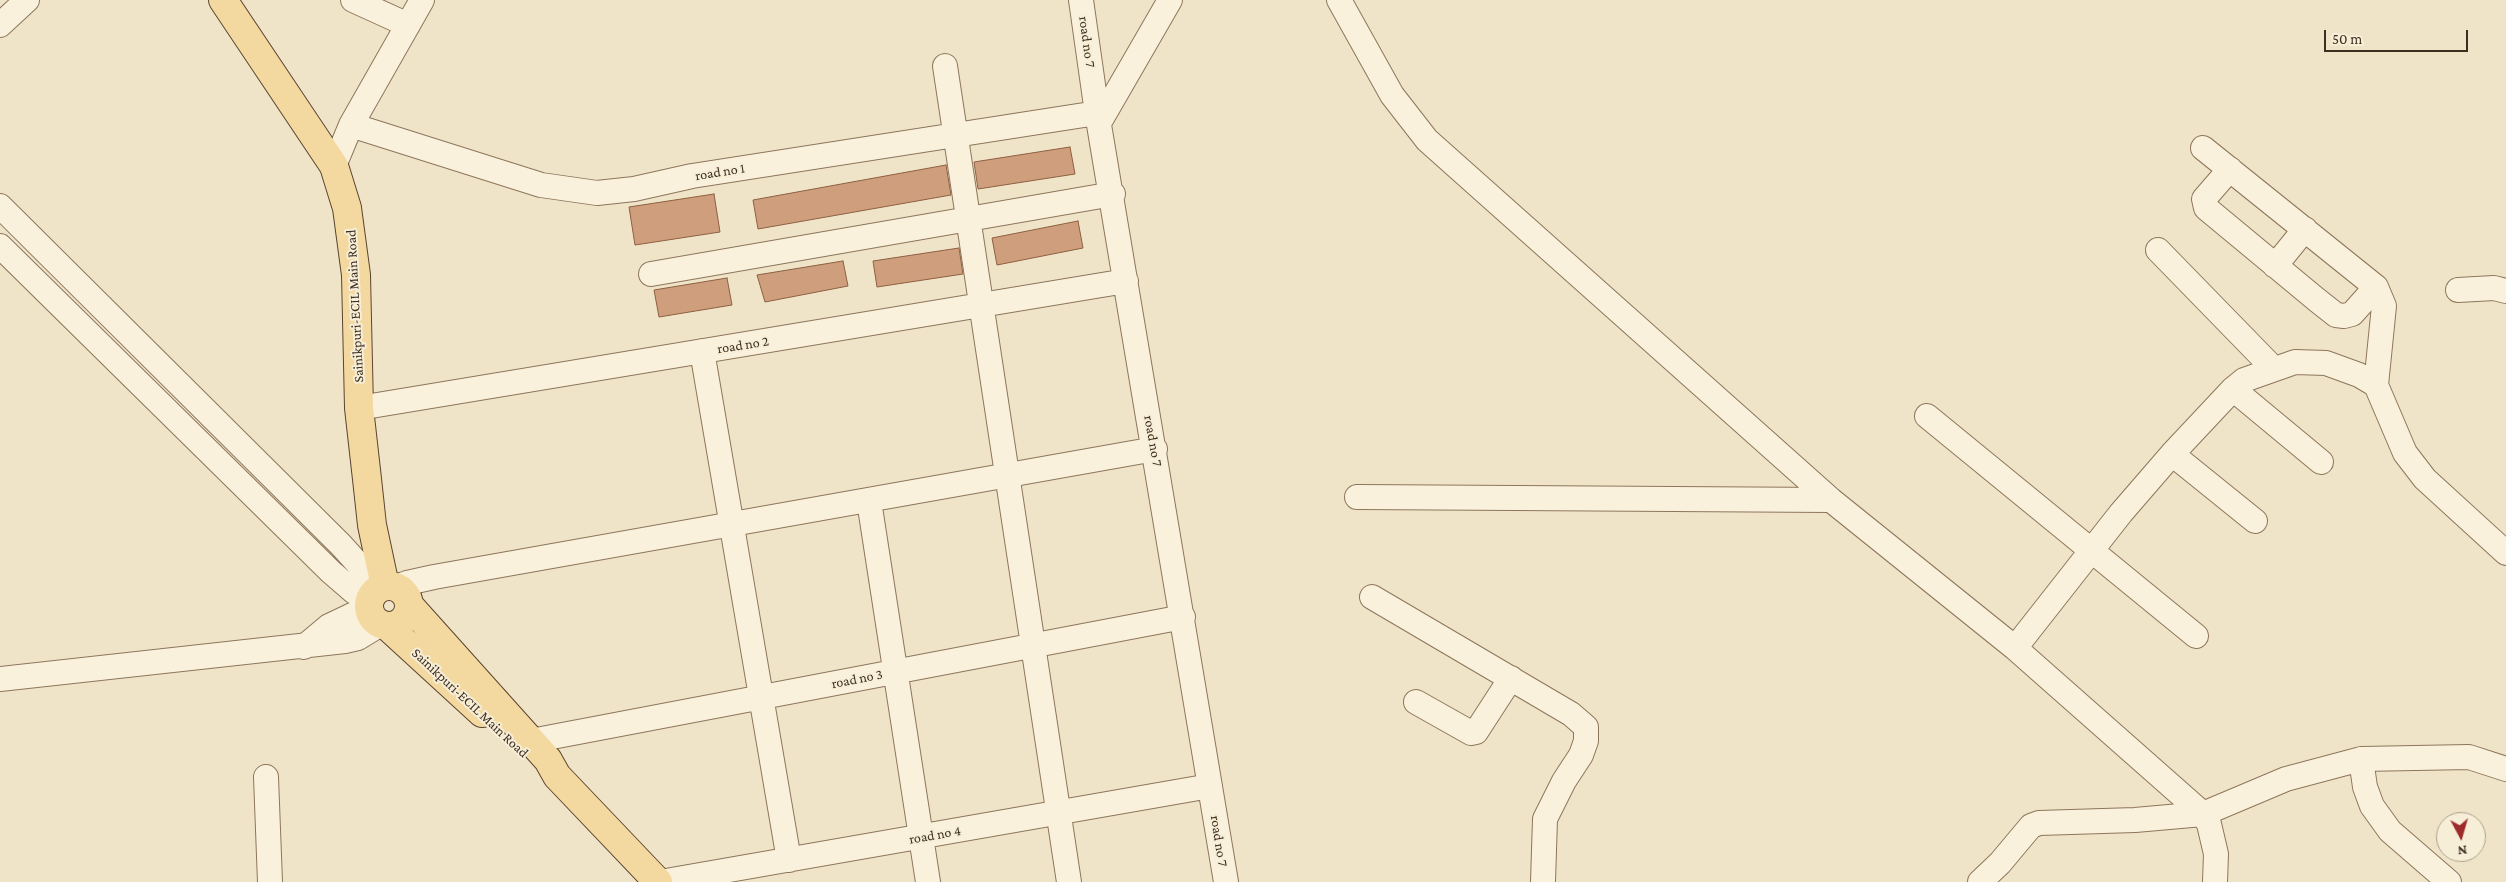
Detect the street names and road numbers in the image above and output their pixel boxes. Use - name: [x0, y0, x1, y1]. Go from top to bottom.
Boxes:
- street label: road no 7: [1075, 15, 1099, 69]
- street label: road no 1: [694, 160, 746, 184]
- street label: Sainikpuri-ECIL Main Road: [343, 229, 367, 383]
- street label: road no 2: [716, 333, 770, 357]
- street label: road no 7: [1140, 414, 1166, 468]
- street label: Sainikpuri-ECIL Main Road: [408, 645, 532, 761]
- street label: road no 3: [830, 666, 884, 692]
- street label: road no 7: [1207, 814, 1231, 868]
- street label: road no 4: [908, 822, 962, 848]

